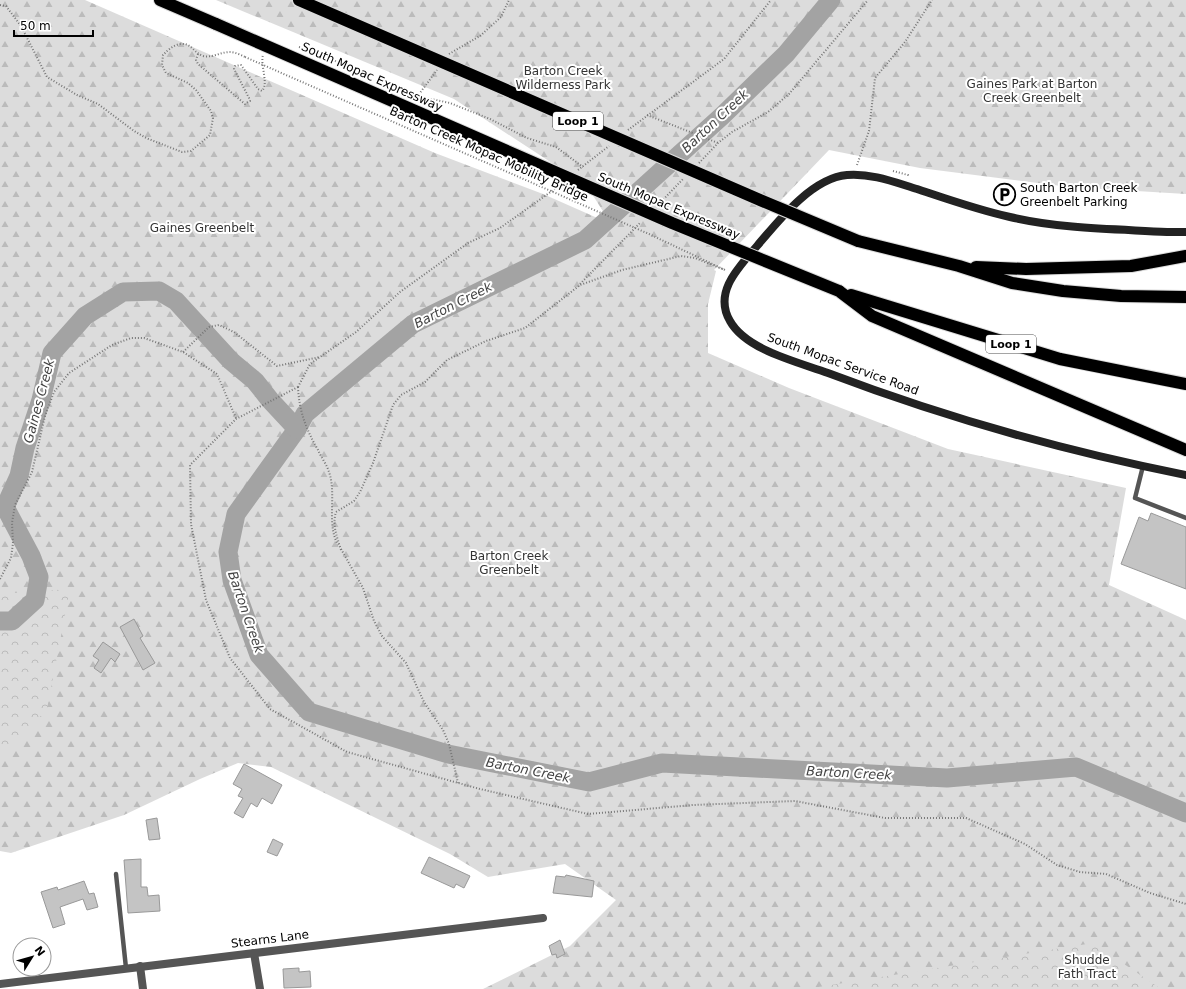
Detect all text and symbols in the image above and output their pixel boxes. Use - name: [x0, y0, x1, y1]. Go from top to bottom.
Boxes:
- scale bar: [14, 12, 93, 38]
- text: 50 m: [20, 19, 51, 33]
- street label: South Mopac Expressway: [299, 40, 445, 114]
- park label: Barton Creek Wilderness Park: [515, 64, 611, 92]
- park label: Gaines Park at Barton Creek Greenbelt: [967, 77, 1097, 105]
- water label: Barton Creek: [679, 86, 752, 156]
- street label: Barton Creek Mopac Mobility Bridge: [388, 104, 590, 204]
- road number: Loop 1: [553, 112, 603, 130]
- street label: South Mopac Expressway: [596, 170, 742, 242]
- place label: South Barton Creek Greenbelt Parking: [1020, 181, 1137, 209]
- parking icon: South Barton Creek Greenbelt Parking: [991, 182, 1017, 208]
- park label: Gaines Greenbelt: [150, 221, 255, 235]
- water label: Barton Creek: [411, 279, 495, 331]
- street label: South Mopac Service Road: [765, 330, 921, 398]
- road number: Loop 1: [986, 335, 1036, 353]
- water label: Gaines Creek: [21, 357, 58, 445]
- park label: Barton Creek Greenbelt: [470, 549, 548, 577]
- water label: Barton Creek: [225, 569, 267, 655]
- water label: Barton Creek: [485, 754, 572, 786]
- water label: Barton Creek: [806, 763, 893, 783]
- street label: Stearns Lane: [230, 927, 310, 951]
- north arrow: [12, 937, 52, 977]
- text: N: [32, 944, 48, 959]
- park label: Shudde Fath Tract: [1058, 953, 1117, 981]

